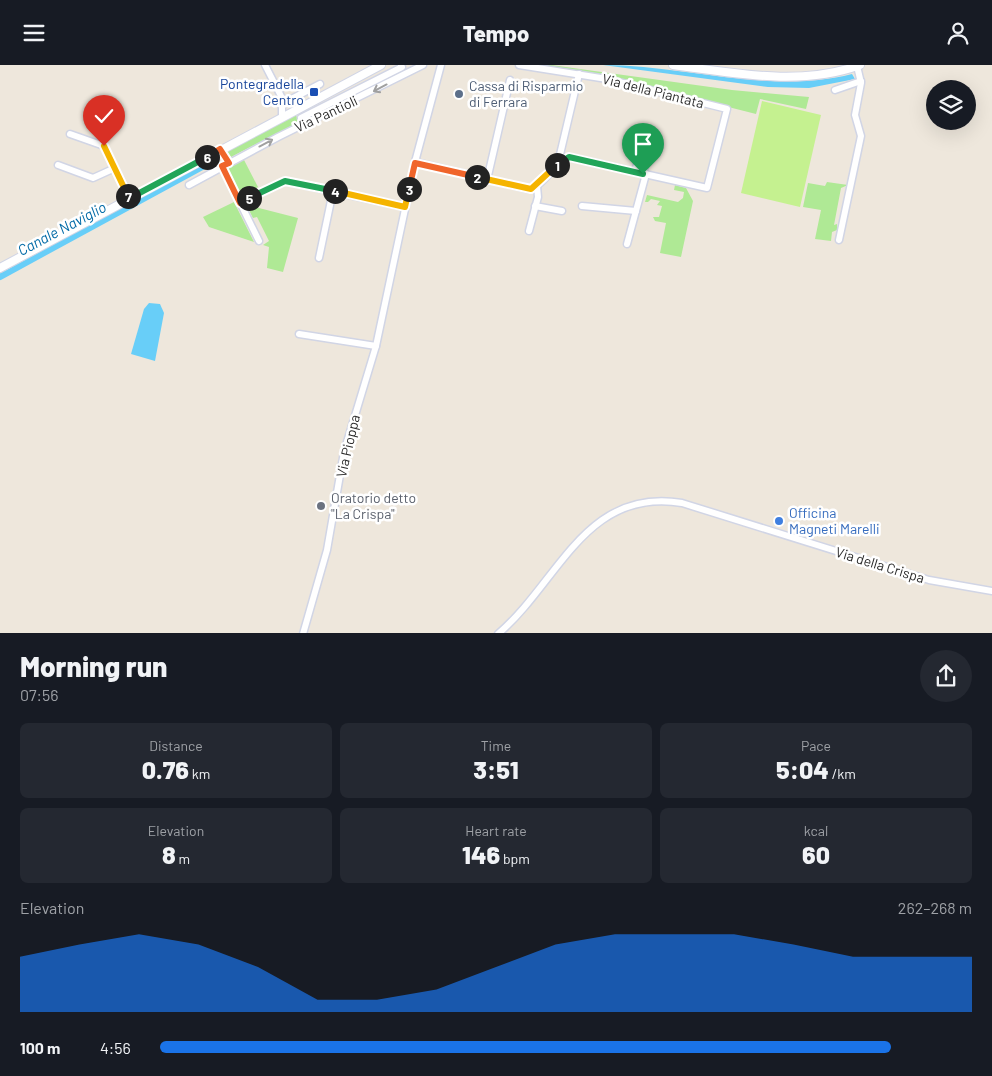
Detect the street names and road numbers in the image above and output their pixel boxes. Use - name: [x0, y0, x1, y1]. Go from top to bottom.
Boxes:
- street label: Via della Piantata: [600, 70, 706, 111]
- street label: Via Pantioli: [291, 92, 360, 136]
- street label: Via Pioppa: [332, 413, 363, 479]
- street label: Via della Crispa: [834, 543, 927, 586]

